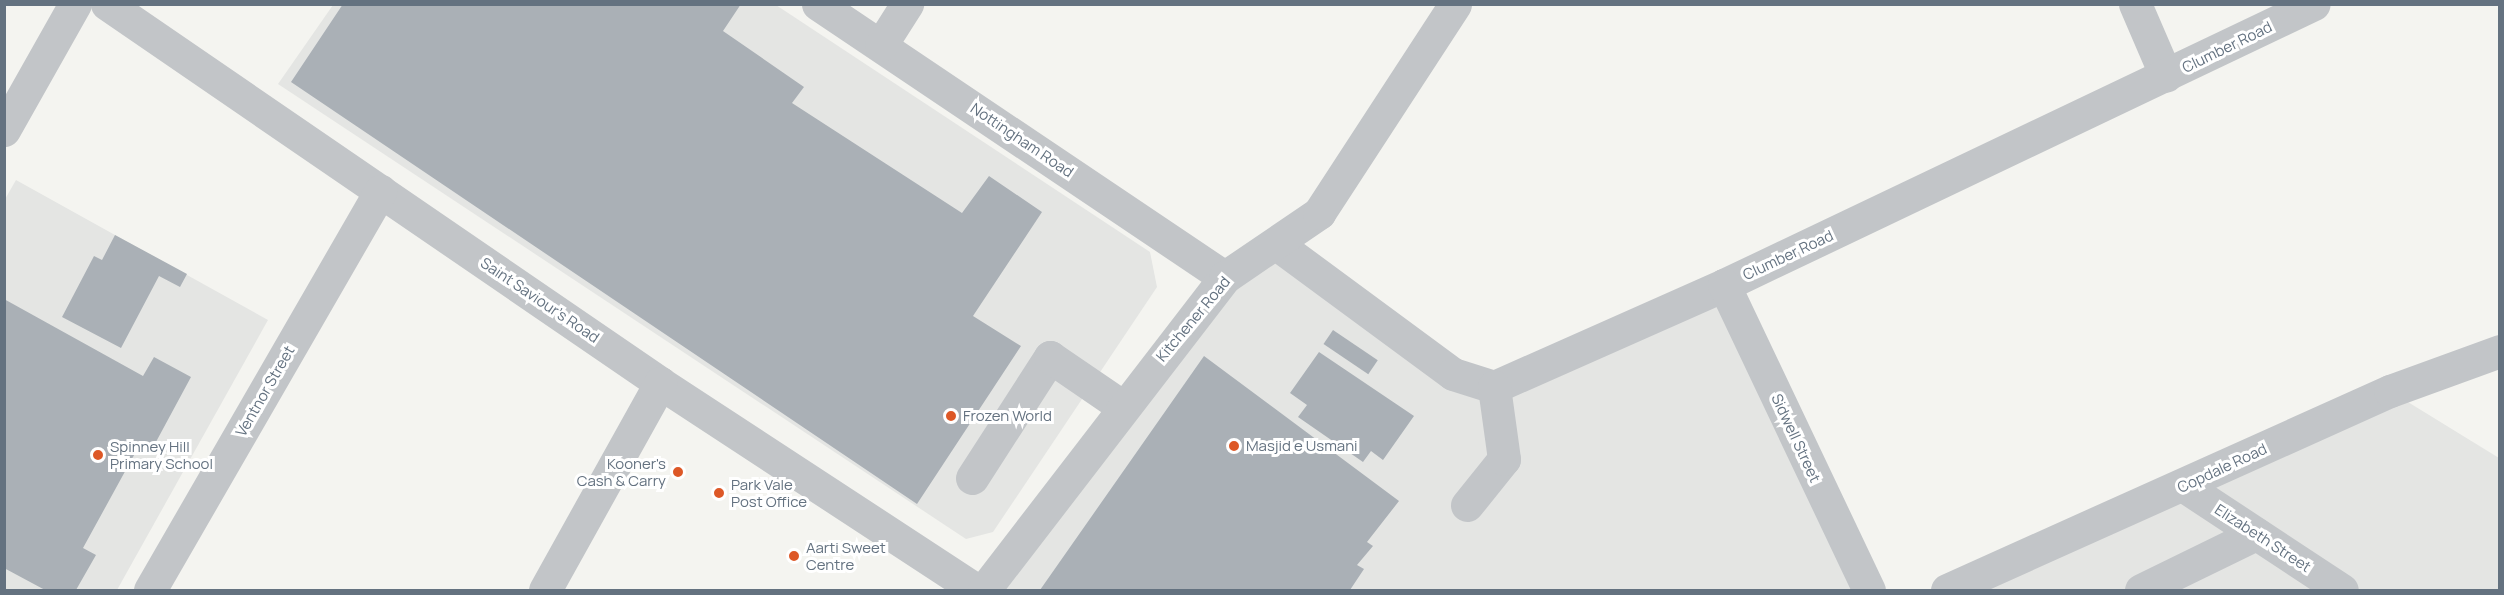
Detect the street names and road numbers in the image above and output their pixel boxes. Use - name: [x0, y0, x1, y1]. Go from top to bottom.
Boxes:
- street label: Clumber Road: [2179, 18, 2275, 76]
- street label: Nottingham Road: [967, 99, 1077, 181]
- street label: Clumber Road: [1740, 226, 1836, 284]
- street label: Saint Saviour's Road: [477, 254, 603, 346]
- street label: Kitchener Road: [1152, 273, 1234, 365]
- street label: Ventnor Street: [232, 342, 298, 440]
- street label: Sidwell Street: [1768, 391, 1824, 485]
- street label: Copdale Road: [2174, 439, 2270, 497]
- street label: Elizabeth Street: [2212, 500, 2314, 576]

